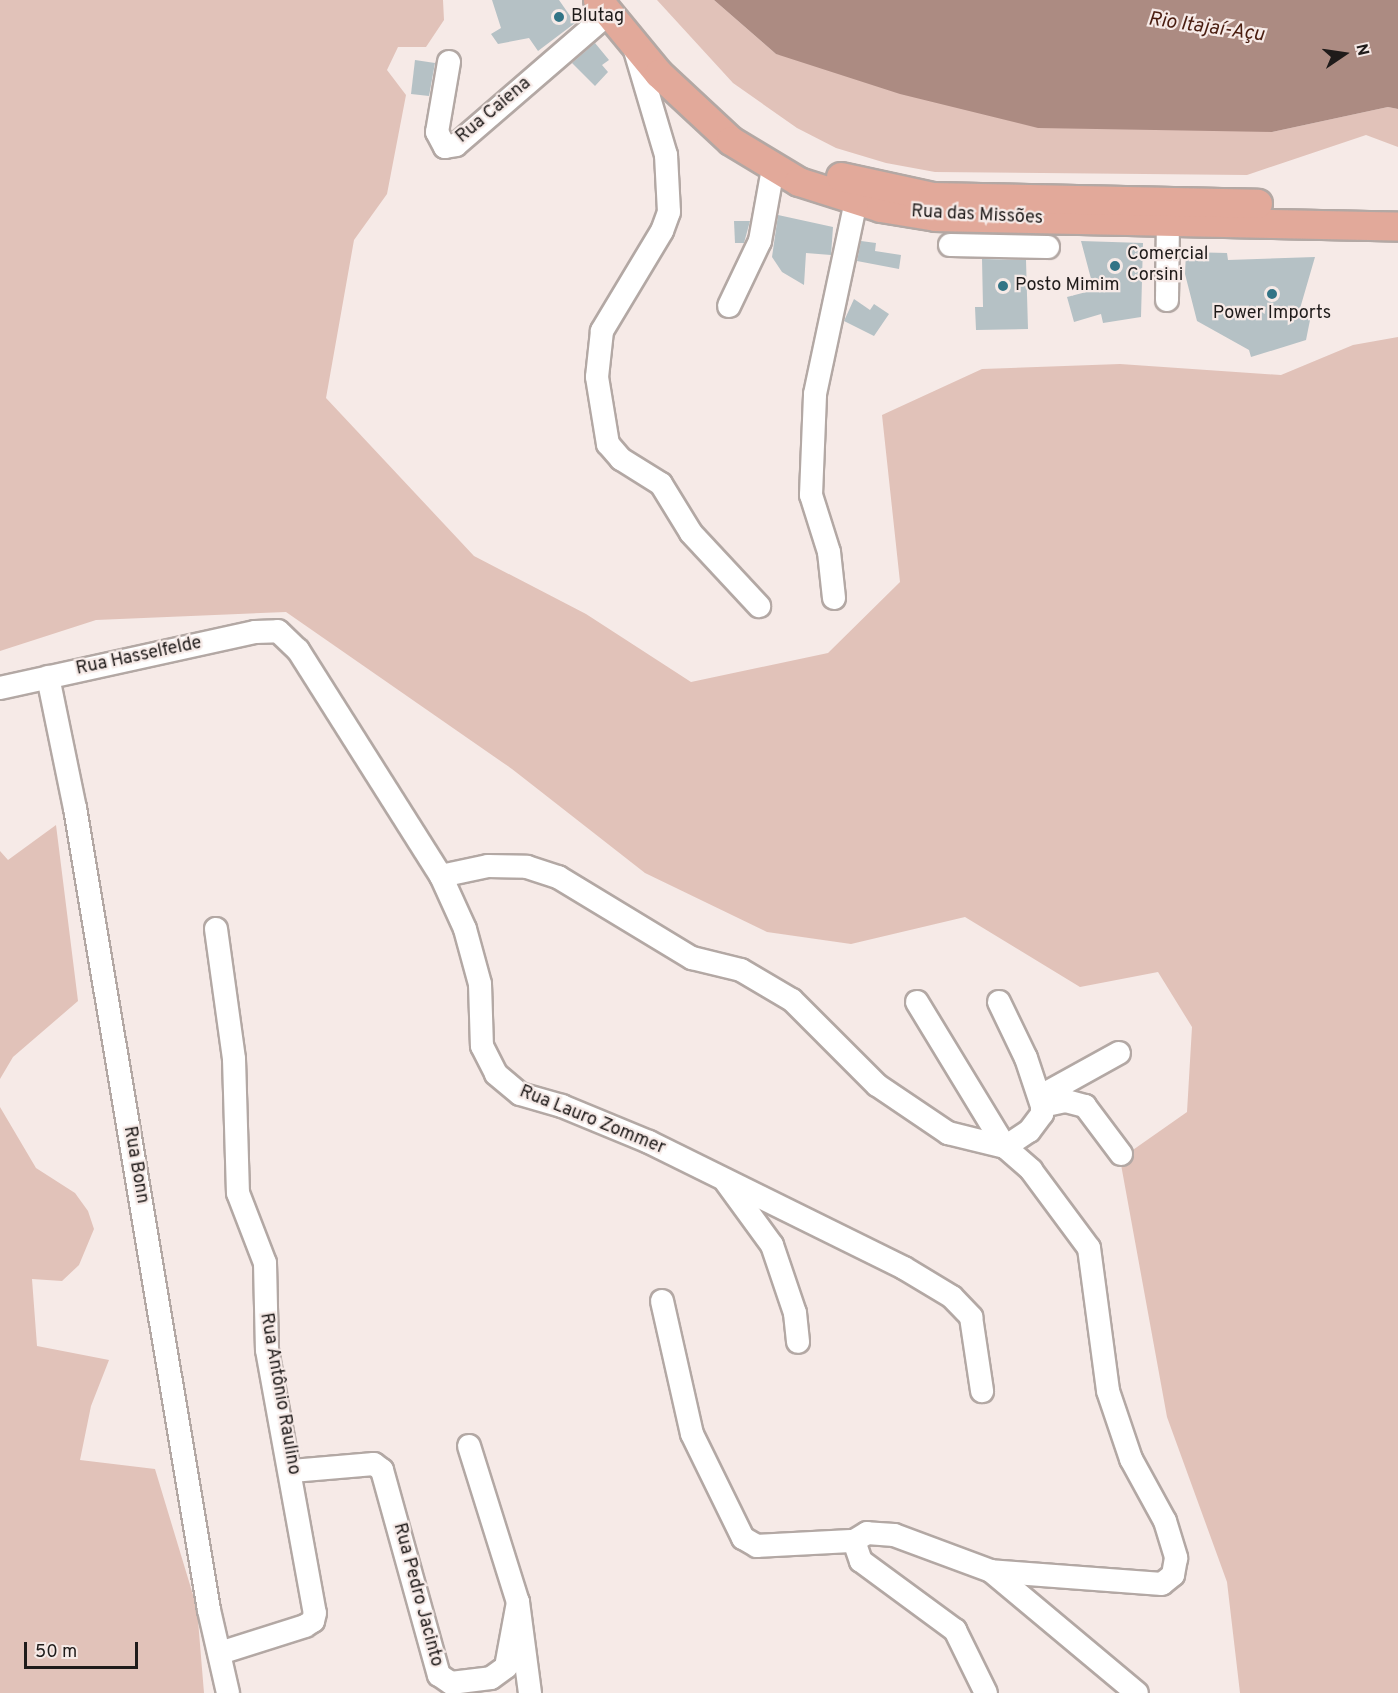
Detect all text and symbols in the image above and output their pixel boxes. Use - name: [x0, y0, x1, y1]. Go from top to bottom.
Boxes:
- place label: Blutag: [571, 6, 624, 28]
- water label: Rio Itajaí-Açu: [1146, 8, 1266, 48]
- marker: Blutag: [552, 10, 566, 24]
- north arrow: [1314, 24, 1374, 84]
- text: N: [1351, 42, 1373, 58]
- street label: Rua Caiena: [452, 74, 536, 148]
- street label: Rua das Missões: [911, 202, 1043, 230]
- place label: Comercial Corsini: [1127, 245, 1208, 288]
- marker: Comercial Corsini: [1108, 259, 1122, 273]
- place label: Posto Mimim: [1015, 275, 1120, 297]
- marker: Posto Mimim: [996, 279, 1010, 293]
- marker: Power Imports: [1265, 287, 1279, 301]
- place label: Power Imports: [1213, 303, 1331, 325]
- street label: Rua Hasselfelde: [74, 633, 204, 681]
- street label: Rua Lauro Zommer: [516, 1082, 668, 1160]
- street label: Rua Bonn: [118, 1125, 152, 1205]
- street label: Rua Antônio Raulino: [254, 1311, 304, 1477]
- street label: Rua Pedro Jacinto: [387, 1521, 447, 1669]
- scale bar: [27, 1630, 141, 1668]
- text: 50 m: [35, 1641, 77, 1664]

